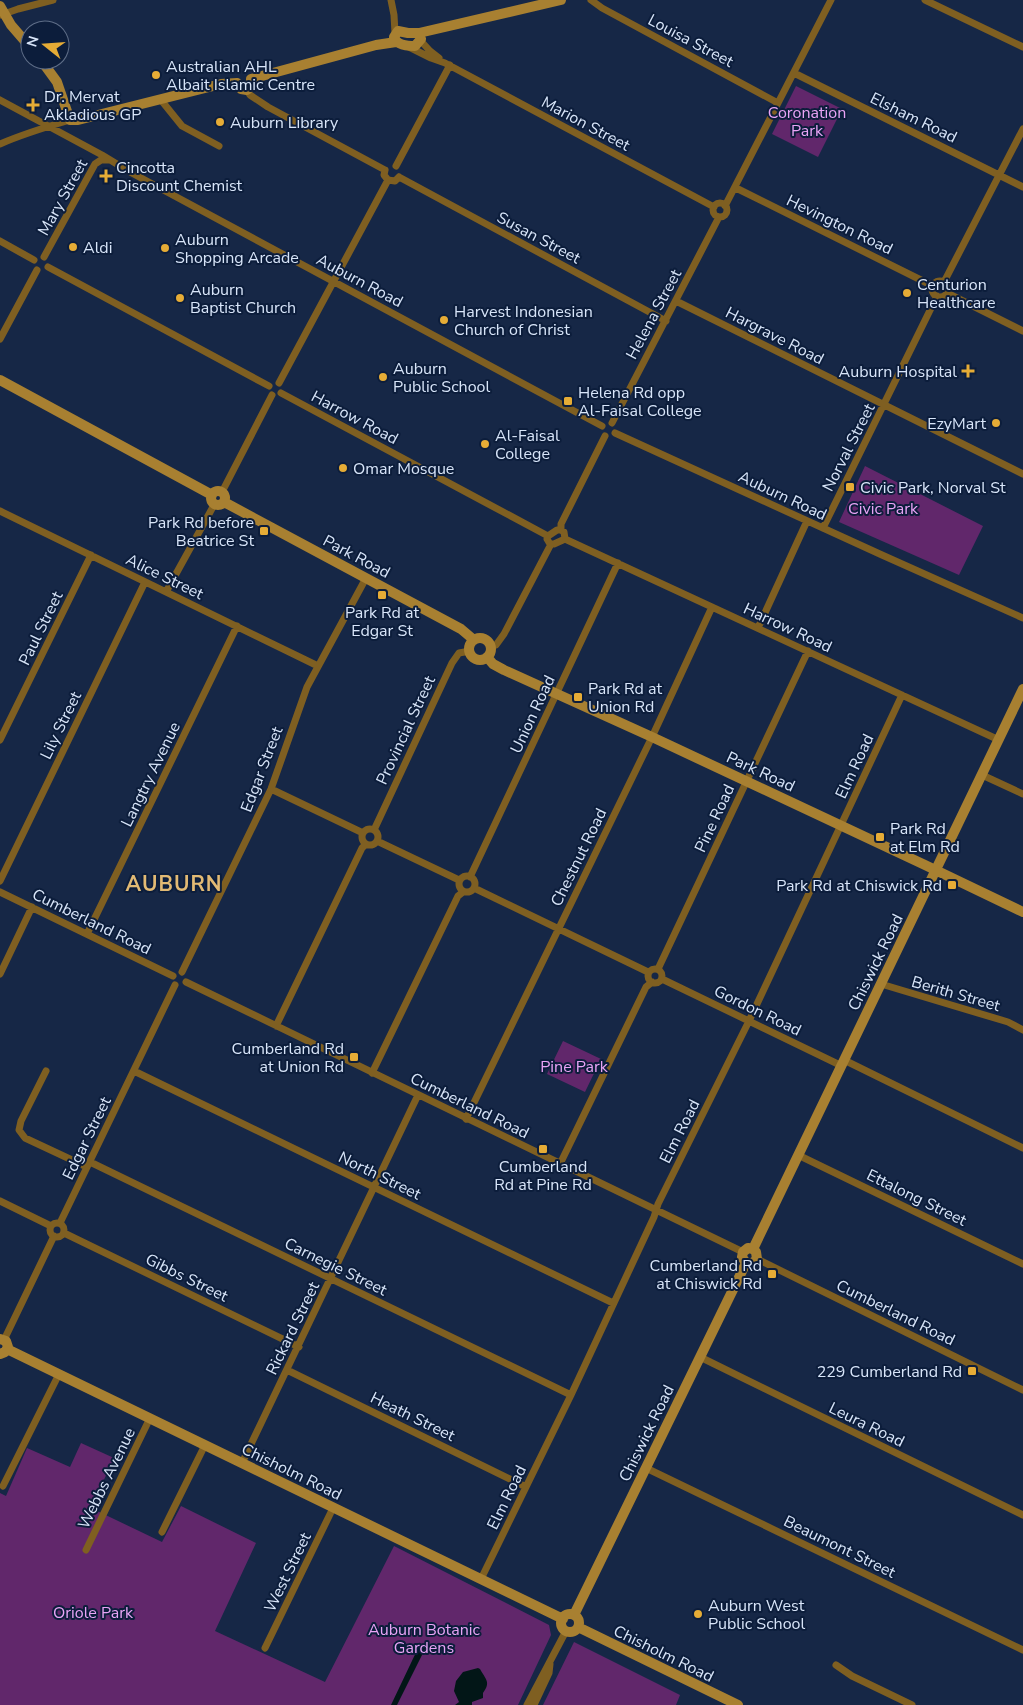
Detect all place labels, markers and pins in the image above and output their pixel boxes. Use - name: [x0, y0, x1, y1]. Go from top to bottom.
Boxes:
- place label: Australian AHL Albait Islamic Centre: [166, 56, 315, 96]
- marker: Australian AHL Albait Islamic Centre: [150, 69, 162, 81]
- place label: Dr. Mervat Akladious GP: [44, 86, 141, 126]
- marker: Dr. Mervat Akladious GP: [26, 98, 40, 112]
- place label: Auburn Library: [230, 112, 339, 134]
- marker: Auburn Library: [214, 116, 226, 128]
- place label: Cincotta Discount Chemist: [116, 157, 243, 197]
- marker: Cincotta Discount Chemist: [100, 170, 112, 182]
- place label: Auburn Shopping Arcade: [175, 229, 299, 269]
- place label: Aldi: [83, 237, 112, 259]
- marker: Aldi: [67, 241, 79, 253]
- marker: Auburn Shopping Arcade: [159, 242, 171, 254]
- place label: Centurion Healthcare: [917, 274, 995, 314]
- place label: Auburn Baptist Church: [190, 279, 296, 319]
- marker: Centurion Healthcare: [901, 287, 913, 299]
- marker: Auburn Baptist Church: [174, 292, 186, 304]
- place label: Harvest Indonesian Church of Christ: [454, 301, 593, 341]
- marker: Harvest Indonesian Church of Christ: [438, 314, 450, 326]
- place label: Auburn Public School: [393, 358, 490, 398]
- place label: Auburn Hospital: [839, 361, 957, 383]
- marker: Auburn Hospital: [961, 364, 975, 378]
- marker: Auburn Public School: [377, 371, 389, 383]
- place label: Helena Rd opp Al-Faisal College: [578, 382, 702, 422]
- marker: Helena Rd opp Al-Faisal College: [562, 395, 574, 407]
- place label: EzyMart: [927, 413, 986, 435]
- marker: EzyMart: [990, 417, 1002, 429]
- place label: Al-Faisal College: [495, 425, 560, 465]
- marker: Al-Faisal College: [479, 438, 491, 450]
- place label: Omar Mosque: [353, 458, 454, 480]
- marker: Omar Mosque: [337, 462, 349, 474]
- place label: Civic Park, Norval St: [860, 477, 1006, 499]
- marker: Civic Park, Norval St: [844, 481, 856, 493]
- place label: Park Rd before Beatrice St: [148, 512, 254, 552]
- marker: Park Rd before Beatrice St: [258, 525, 270, 537]
- marker: Park Rd at Edgar St: [376, 589, 388, 601]
- place label: Park Rd at Edgar St: [345, 602, 419, 642]
- place label: Park Rd at Union Rd: [588, 678, 663, 718]
- marker: Park Rd at Union Rd: [572, 691, 584, 703]
- place label: Park Rd at Elm Rd: [890, 818, 960, 858]
- marker: Park Rd at Elm Rd: [874, 831, 886, 843]
- place label: Park Rd at Chiswick Rd: [776, 875, 942, 897]
- marker: Park Rd at Chiswick Rd: [946, 879, 958, 891]
- place label: Cumberland Rd at Union Rd: [232, 1038, 344, 1078]
- marker: Cumberland Rd at Union Rd: [348, 1051, 360, 1063]
- marker: Cumberland Rd at Pine Rd: [537, 1143, 549, 1155]
- place label: Cumberland Rd at Pine Rd: [494, 1156, 592, 1196]
- place label: Cumberland Rd at Chiswick Rd: [650, 1255, 762, 1295]
- marker: Cumberland Rd at Chiswick Rd: [766, 1268, 778, 1280]
- place label: 229 Cumberland Rd: [817, 1361, 962, 1383]
- marker: 229 Cumberland Rd: [966, 1365, 978, 1377]
- place label: Auburn West Public School: [708, 1595, 805, 1635]
- marker: Auburn West Public School: [692, 1608, 704, 1620]

